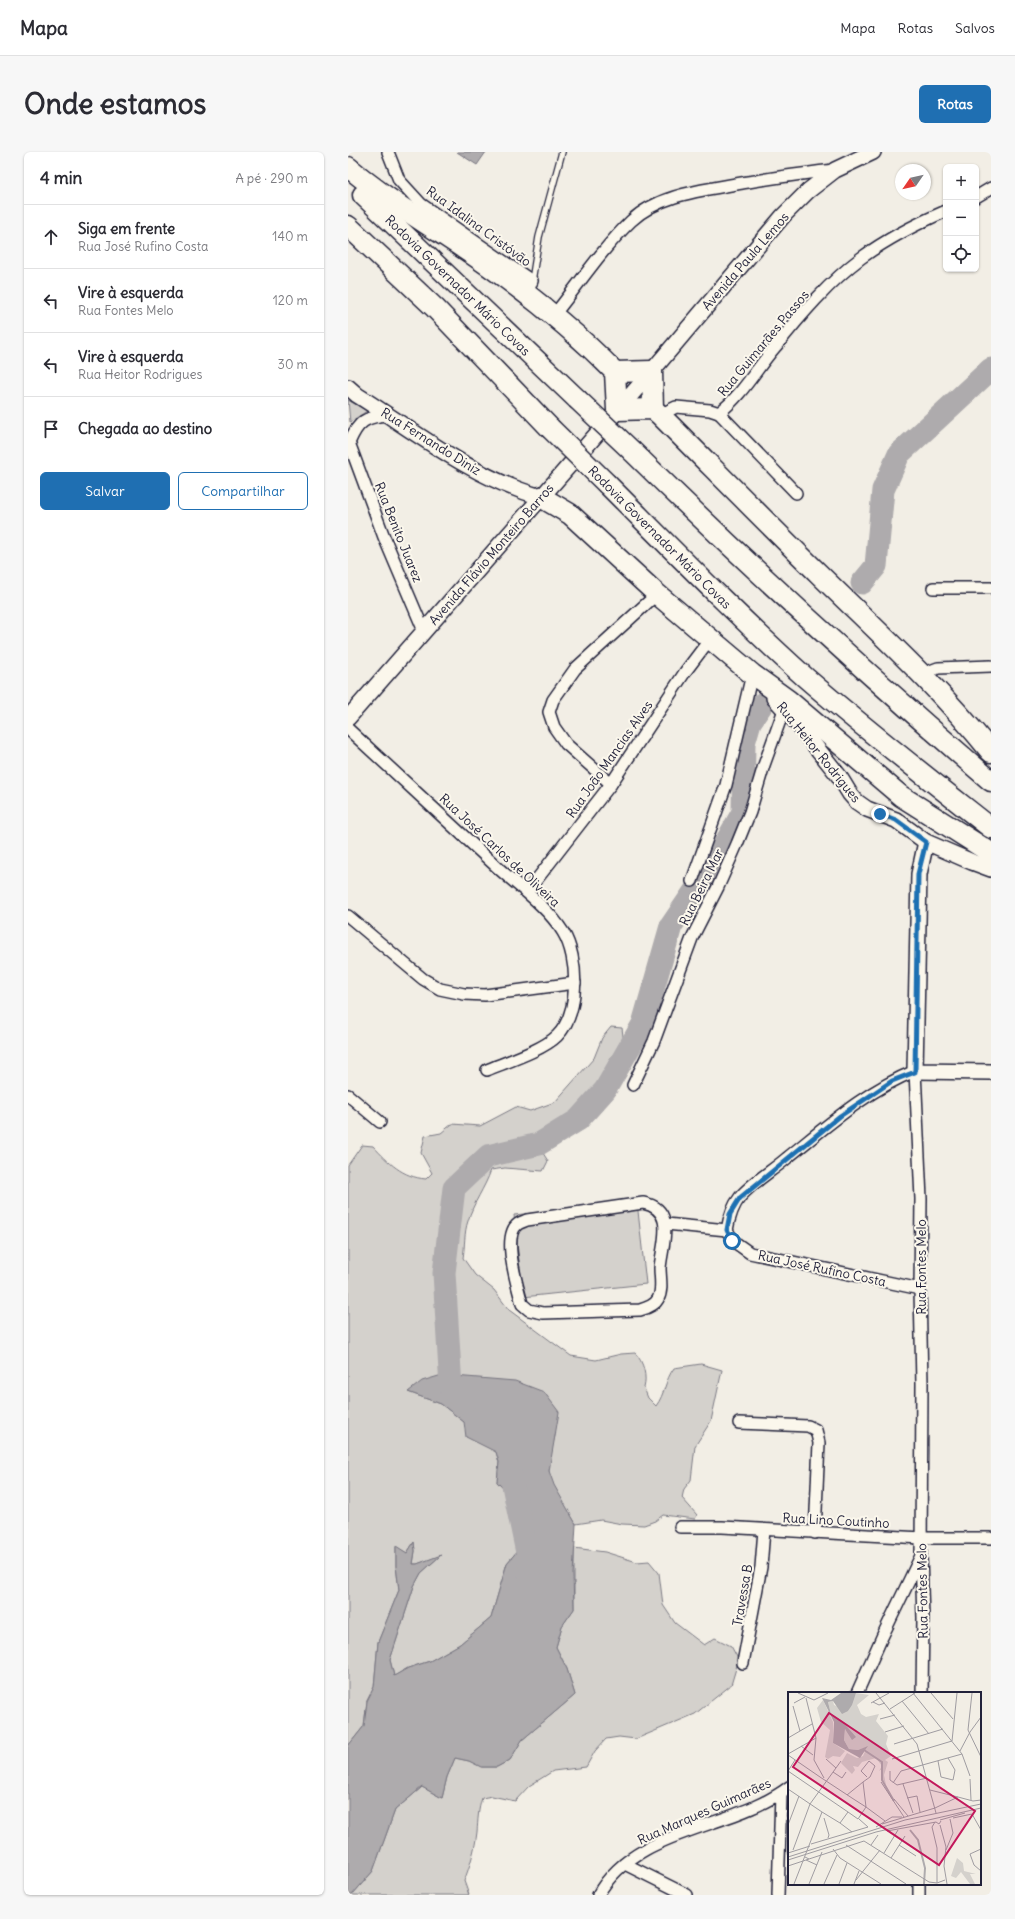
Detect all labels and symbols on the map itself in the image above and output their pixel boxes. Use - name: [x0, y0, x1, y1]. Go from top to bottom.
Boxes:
- north arrow: [895, 164, 931, 200]
- street label: Rua Idalina Cristóvão: [423, 183, 535, 270]
- street label: Avenida Paula Lemos: [698, 209, 793, 314]
- street label: Rodovia Governador Mário Covas: [381, 211, 534, 359]
- street label: Rua Guimarães Passos: [714, 287, 813, 400]
- street label: Rua Fernando Diniz: [378, 404, 484, 479]
- street label: Rodovia Governador Mário Covas: [585, 462, 735, 613]
- street label: Rua Benito Juarez: [371, 480, 426, 585]
- street label: Avenida Flávio Monteiro Barros: [425, 480, 558, 629]
- street label: Rua João Mancias Alves: [562, 697, 656, 821]
- street label: Rua Heitor Rodrigues: [773, 699, 864, 806]
- street label: Rua José Carlos de Oliveira: [436, 790, 564, 911]
- route end: [871, 805, 889, 823]
- street label: Rua Beira Mar: [675, 845, 728, 928]
- street label: Rua Fontes Melo: [913, 1219, 930, 1315]
- route start: [723, 1232, 741, 1250]
- street label: Rua José Rufino Costa: [756, 1247, 887, 1290]
- street label: Rua Lino Coutinho: [782, 1509, 890, 1532]
- street label: Rua Fontes Melo: [913, 1543, 932, 1639]
- street label: Travessa B: [729, 1563, 756, 1627]
- inset map: [788, 1692, 981, 1885]
- street label: Rua Marques Guimarães: [635, 1774, 774, 1849]

